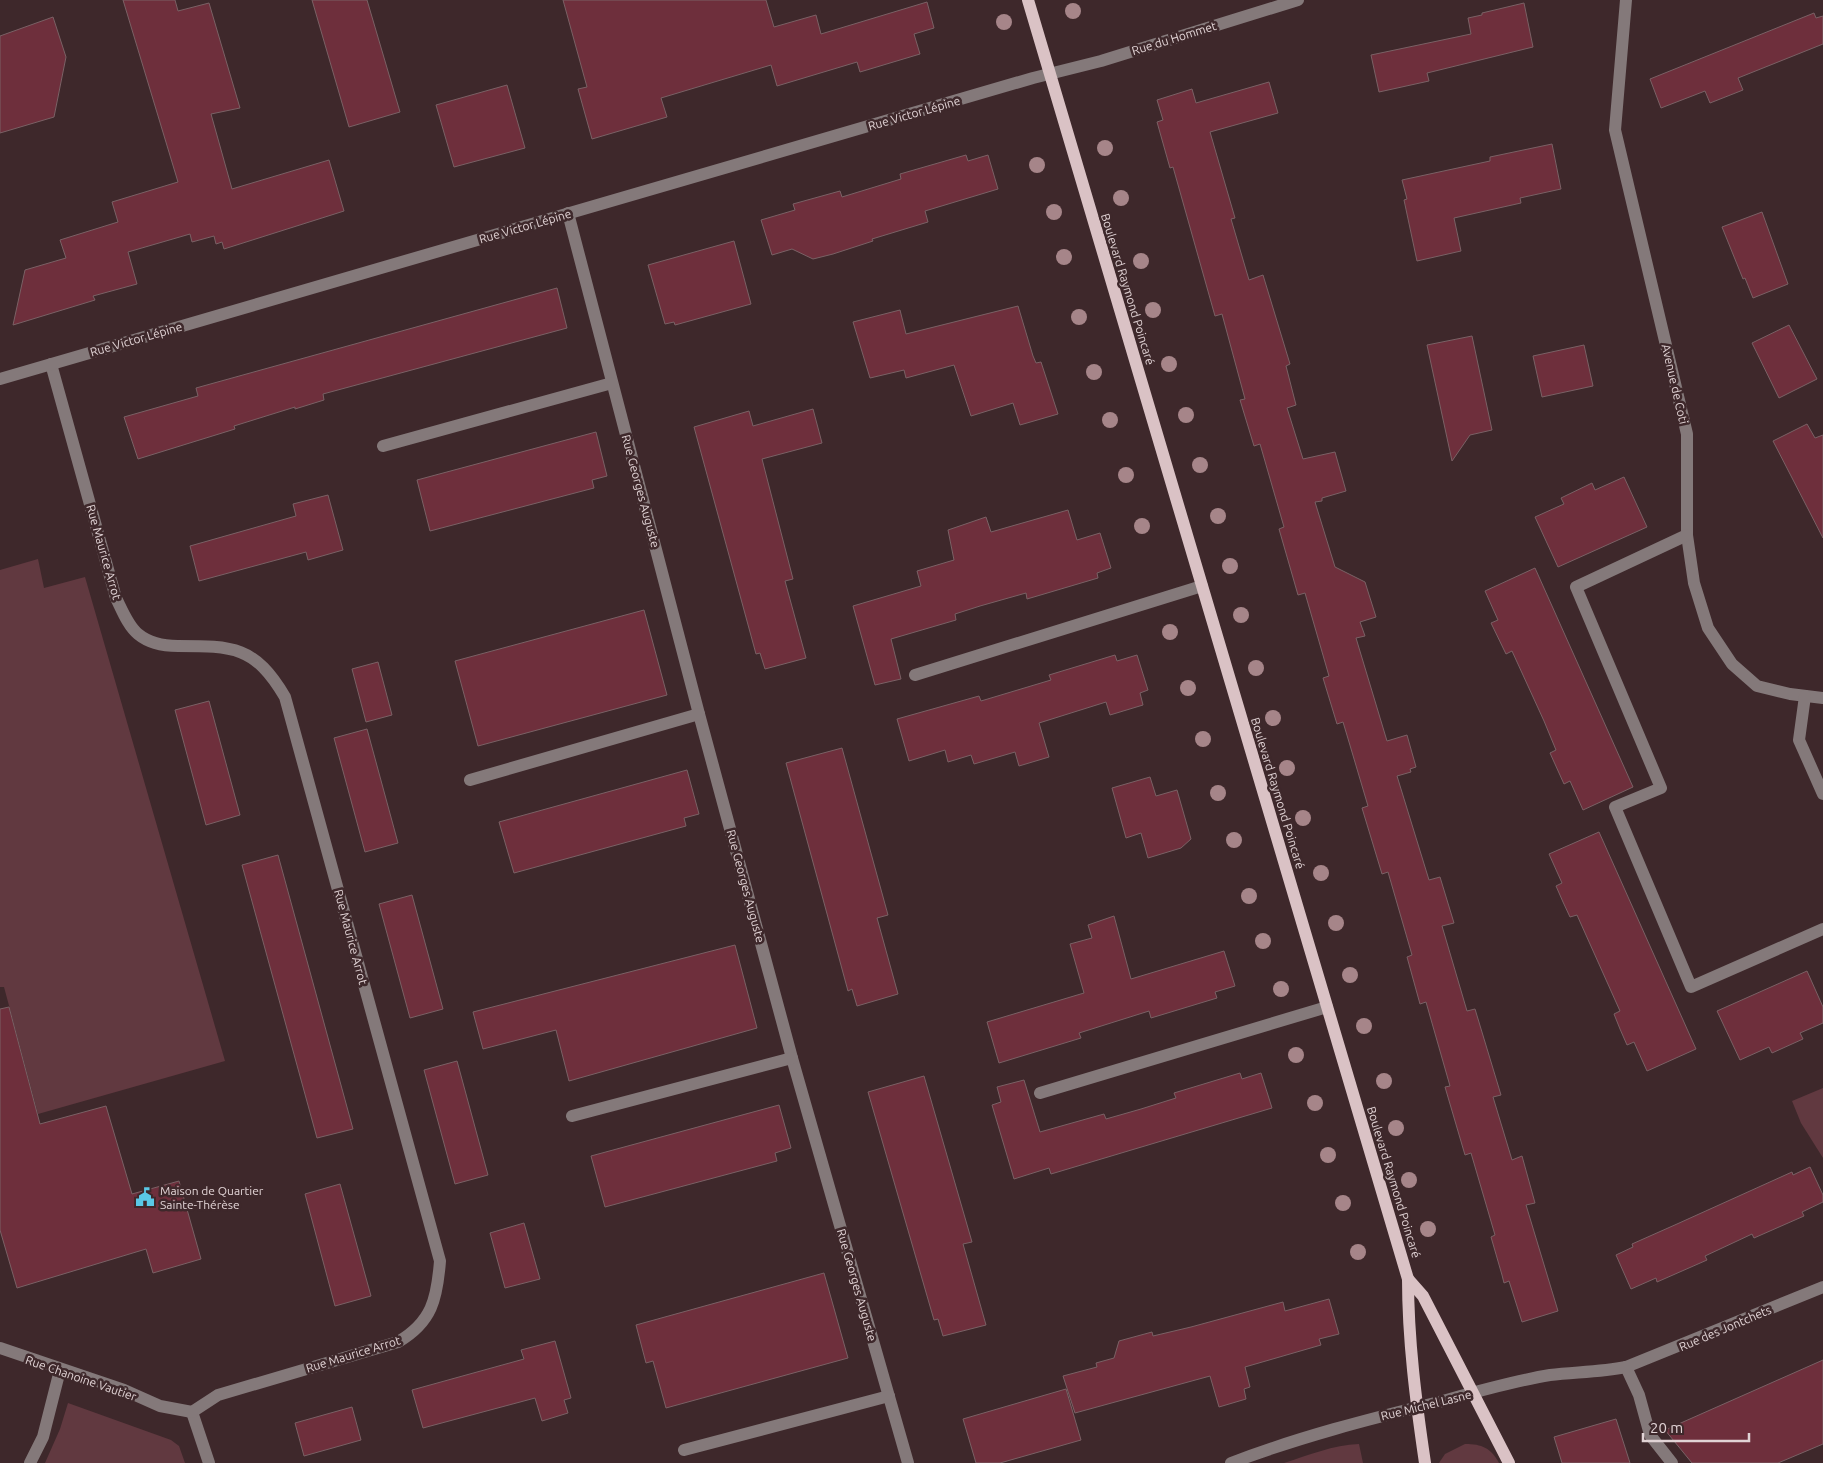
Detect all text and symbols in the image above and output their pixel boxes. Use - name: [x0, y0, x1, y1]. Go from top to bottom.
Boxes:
- street label: Rue du Hommet: [1130, 19, 1218, 57]
- street label: Rue Victor Lépine: [866, 94, 962, 132]
- street label: Rue Victor Lépine: [477, 207, 573, 245]
- street label: Boulevard Raymond Poincaré: [1099, 212, 1157, 366]
- street label: Rue Victor Lépine: [88, 320, 184, 358]
- street label: Avenue de Coti: [1659, 343, 1691, 425]
- street label: Rue Georges Auguste: [620, 433, 662, 549]
- street label: Rue Maurice Arrot: [84, 503, 124, 601]
- street label: Boulevard Raymond Poincaré: [1249, 716, 1307, 870]
- street label: Rue Georges Auguste: [725, 828, 767, 944]
- street label: Rue Maurice Arrot: [332, 888, 370, 986]
- street label: Boulevard Raymond Poincaré: [1365, 1105, 1423, 1259]
- place label: Maison de Quartier Sainte-Thérèse: [160, 1184, 264, 1211]
- public building icon: Maison de Quartier Sainte-Thérèse: [134, 1186, 156, 1208]
- street label: Rue Georges Auguste: [835, 1227, 879, 1343]
- street label: Rue des Jontchets: [1677, 1303, 1773, 1353]
- street label: Rue Maurice Arrot: [304, 1333, 402, 1375]
- street label: Rue Chanoine Vautier: [24, 1353, 139, 1403]
- street label: Rue Michel Lasne: [1379, 1387, 1473, 1423]
- scale bar: [1643, 1410, 1749, 1442]
- text: 20 m: [1650, 1419, 1683, 1436]

